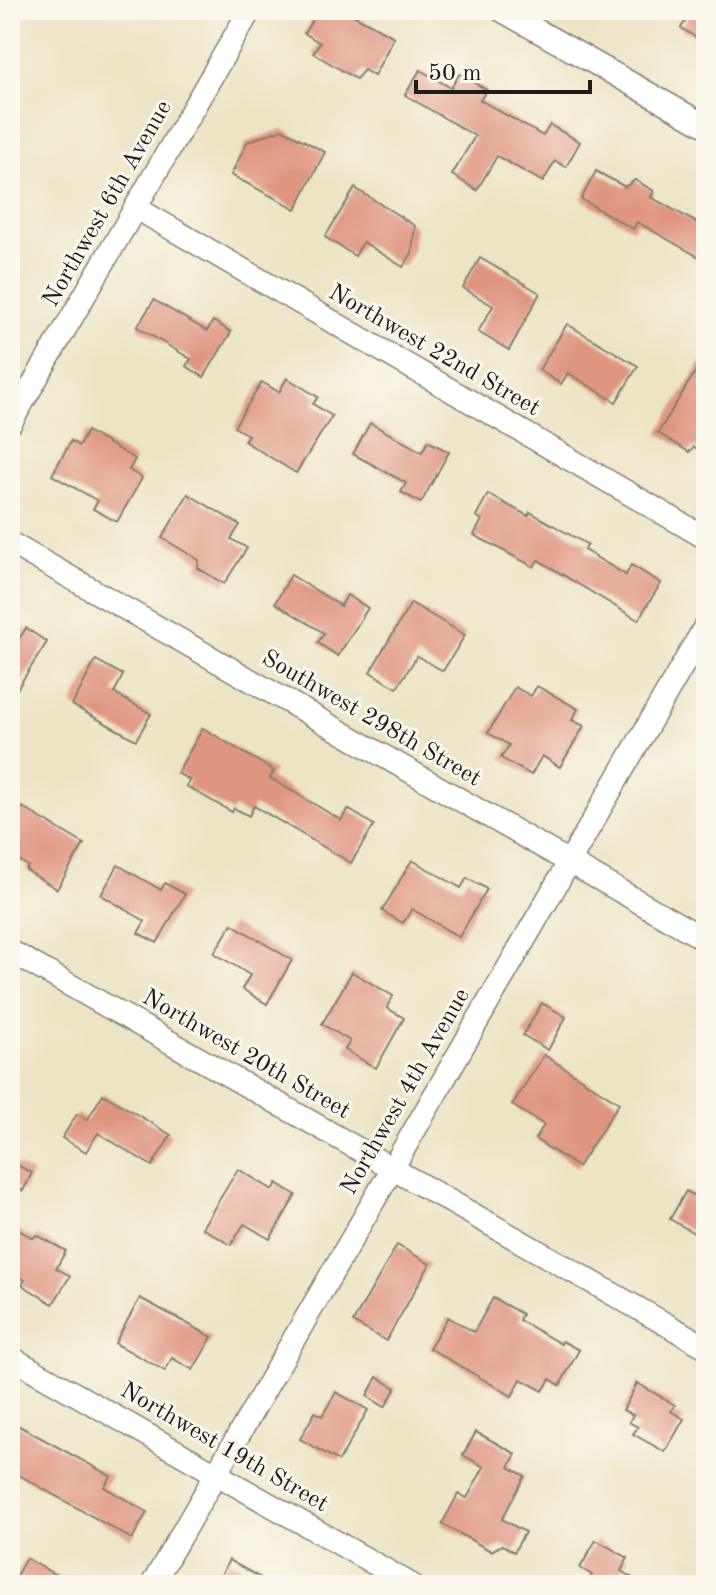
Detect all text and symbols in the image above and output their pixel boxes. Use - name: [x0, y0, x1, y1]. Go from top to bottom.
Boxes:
- scale bar: [416, 44, 590, 94]
- text: 50 m: [428, 62, 482, 86]
- street label: Northwest 6th Avenue: [39, 97, 177, 311]
- street label: Northwest 22nd Street: [324, 281, 544, 421]
- street label: Southwest 298th Street: [257, 646, 485, 792]
- street label: Northwest 4th Avenue: [337, 985, 475, 1199]
- street label: Northwest 20th Street: [138, 986, 354, 1124]
- street label: Northwest 19th Street: [116, 1379, 332, 1517]

